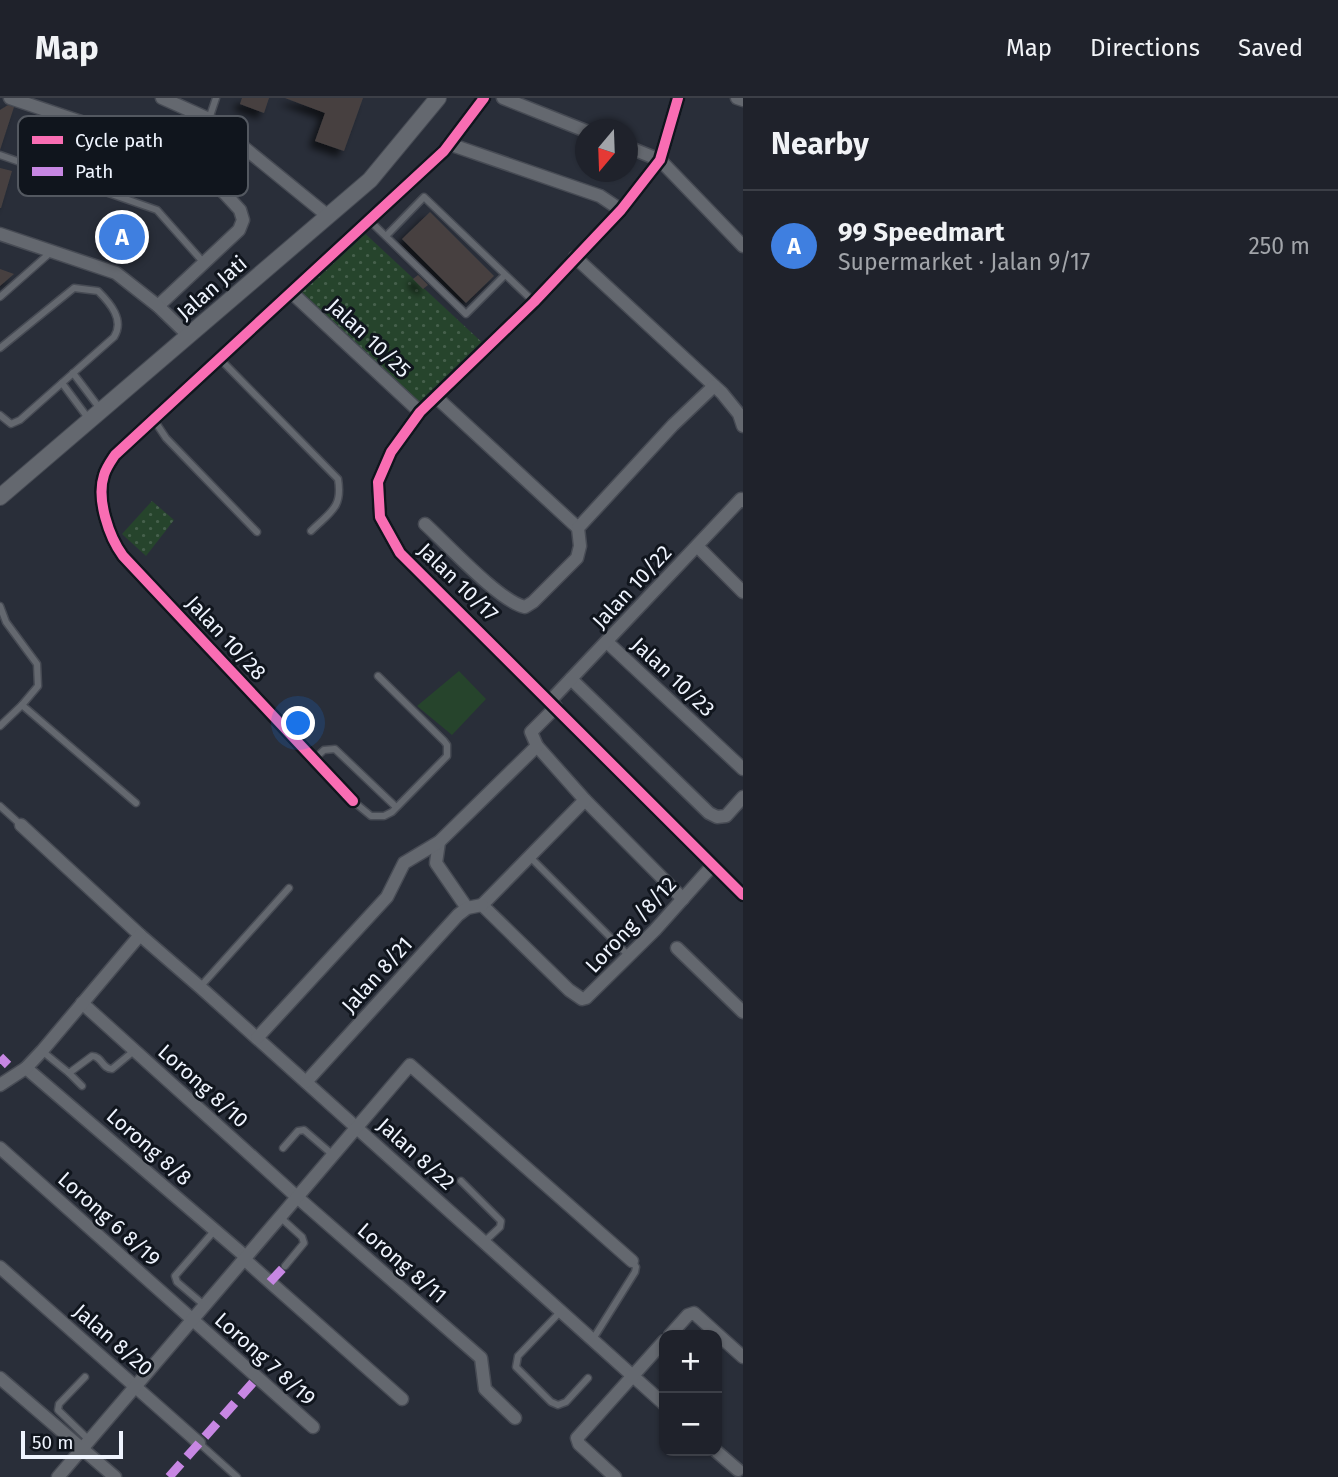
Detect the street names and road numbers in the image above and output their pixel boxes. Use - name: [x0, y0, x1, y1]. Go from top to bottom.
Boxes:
- street label: Jalan Jati: [172, 251, 252, 325]
- street label: Jalan 10/25: [322, 293, 416, 383]
- street label: Jalan 10/17: [412, 537, 504, 627]
- street label: Jalan 10/22: [587, 540, 677, 634]
- street label: Jalan 10/28: [180, 590, 272, 686]
- street label: Jalan 10/23: [626, 632, 720, 722]
- street label: Lorong /8/12: [580, 872, 682, 978]
- street label: Jalan 8/21: [336, 932, 418, 1018]
- street label: Lorong 8/10: [152, 1039, 254, 1133]
- street label: Lorong 8/8: [101, 1103, 197, 1191]
- street label: Jalan 8/22: [372, 1112, 460, 1196]
- street label: Lorong 6 8/19: [52, 1166, 166, 1272]
- street label: Lorong 8/11: [352, 1217, 452, 1309]
- street label: Jalan 8/20: [68, 1298, 158, 1382]
- street label: Lorong 7 8/19: [209, 1307, 321, 1411]

